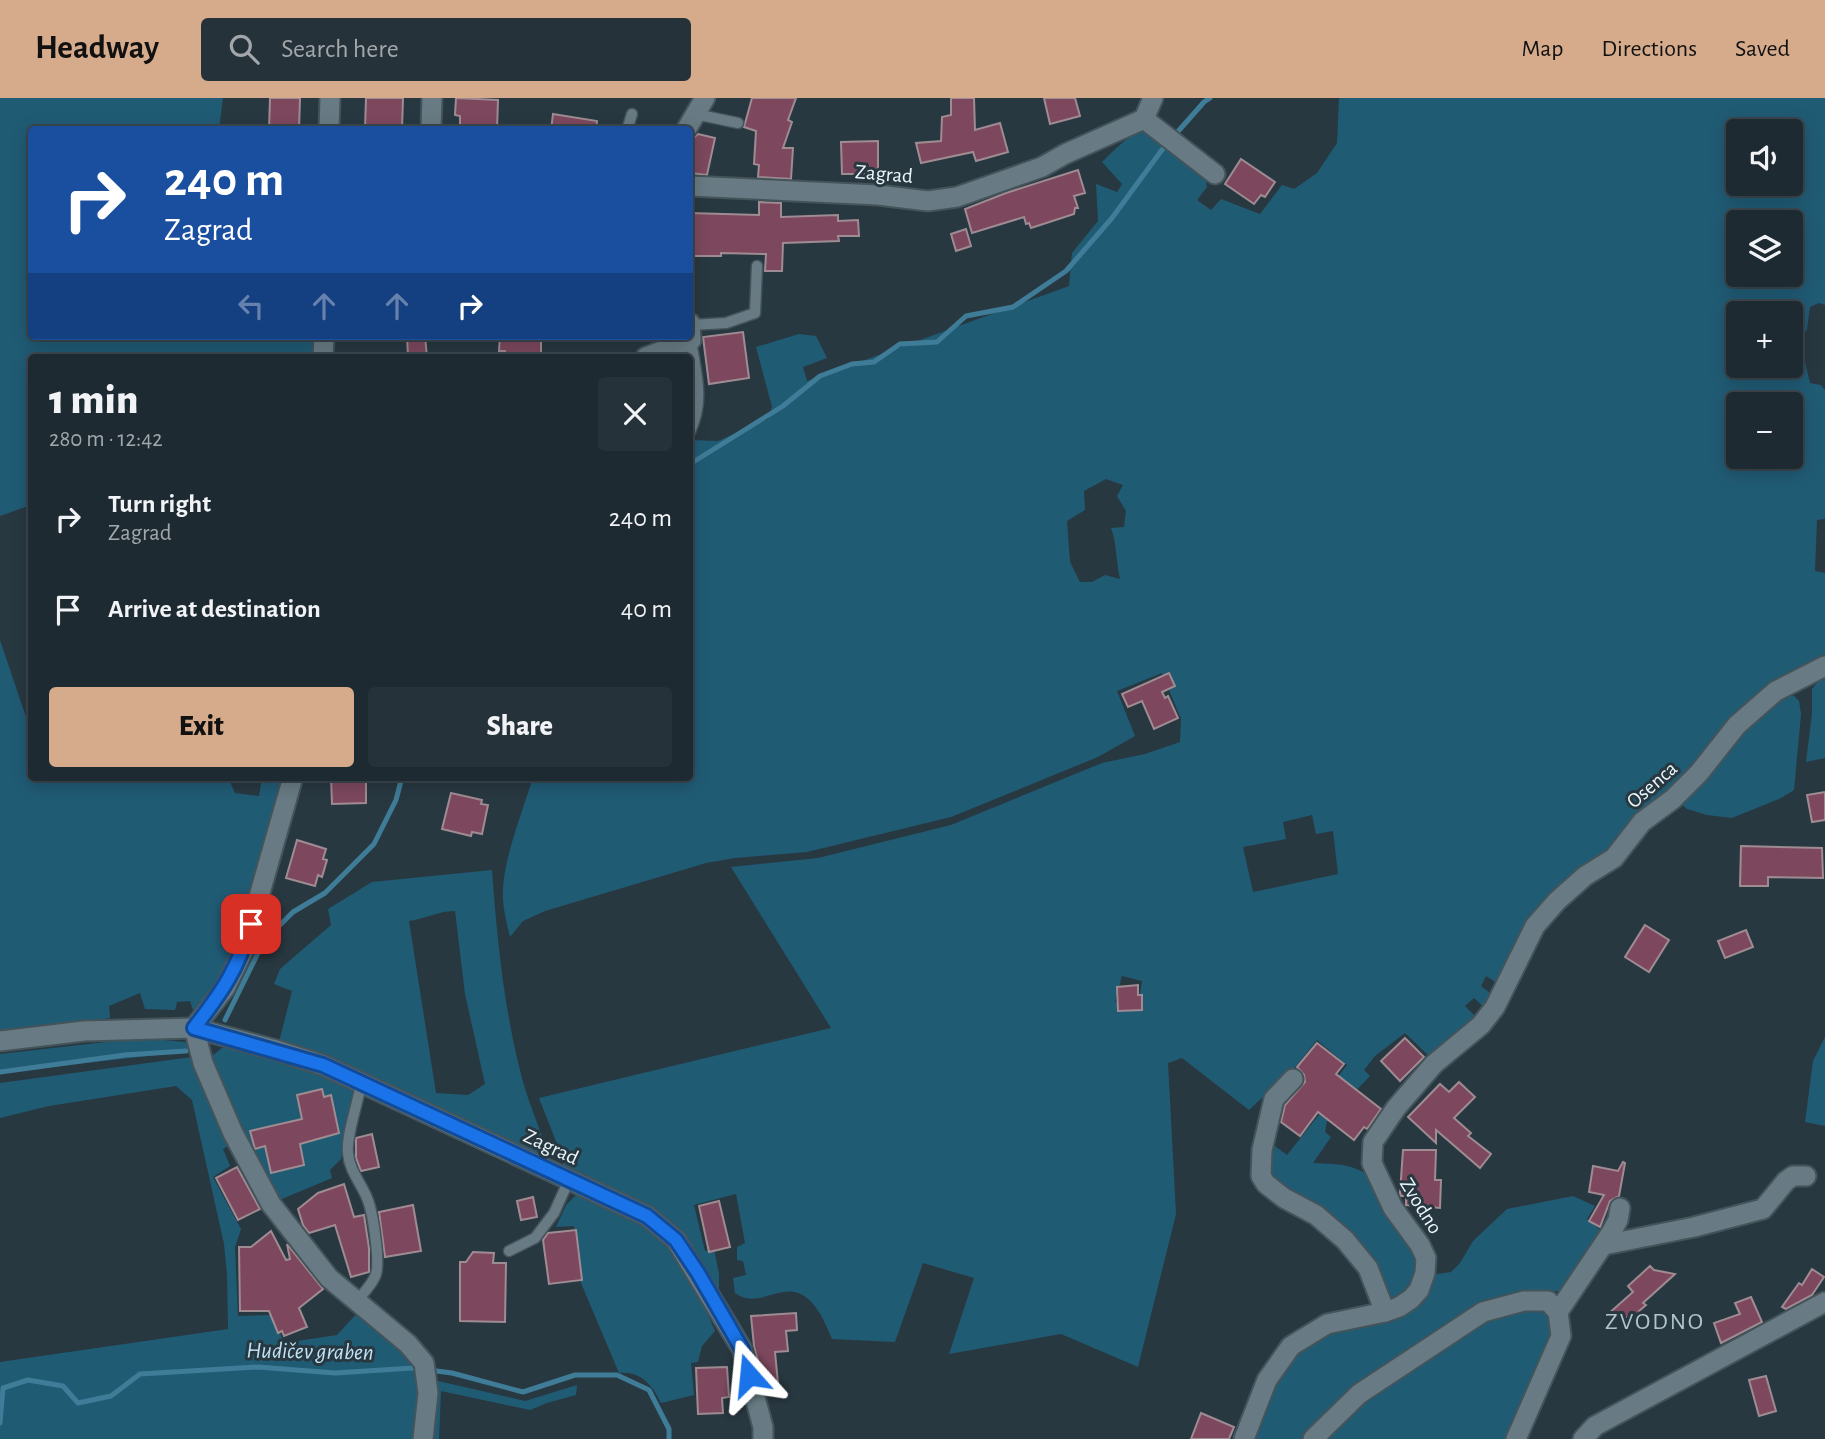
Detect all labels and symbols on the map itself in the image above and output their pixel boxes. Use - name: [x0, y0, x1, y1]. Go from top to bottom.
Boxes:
- street label: Zagrad: [854, 161, 914, 187]
- street label: Osenca: [1623, 757, 1681, 812]
- pin: [221, 894, 281, 954]
- street label: Zagrad: [520, 1125, 582, 1169]
- street label: Zvodno: [1396, 1174, 1446, 1238]
- district label: ZVODNO: [1605, 1310, 1705, 1334]
- position arrow: [712, 1338, 786, 1412]
- water label: Hudičev graben: [246, 1339, 374, 1365]

